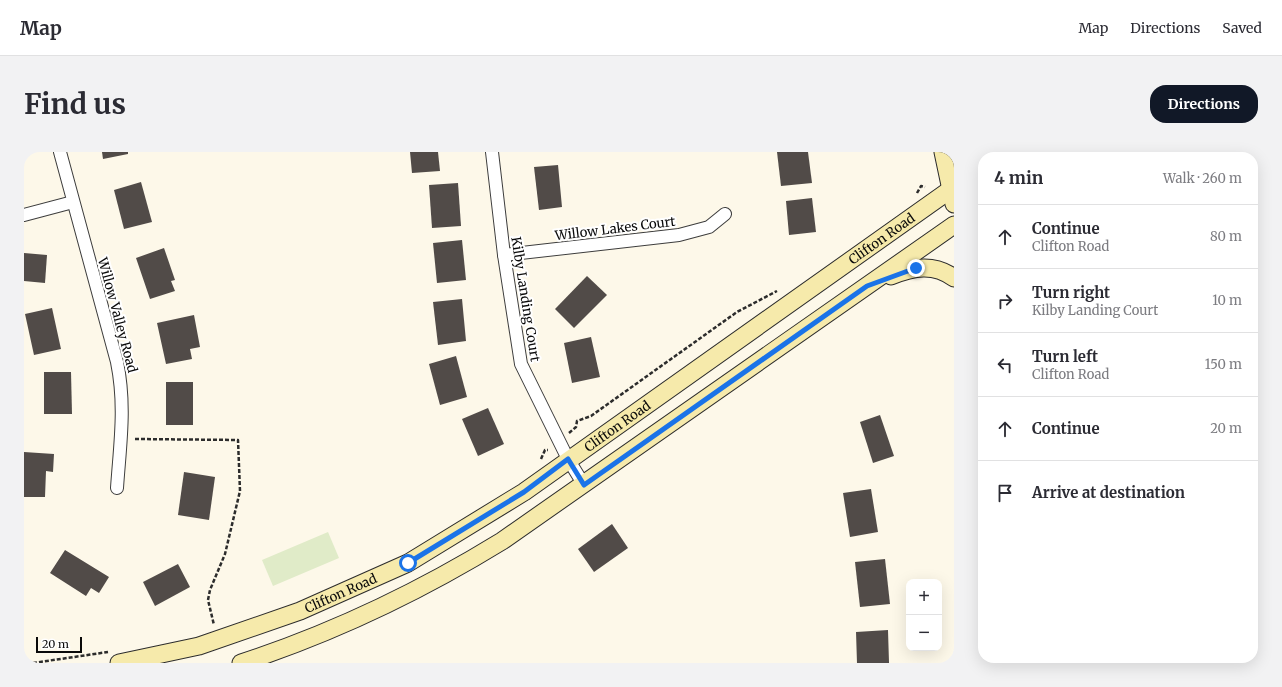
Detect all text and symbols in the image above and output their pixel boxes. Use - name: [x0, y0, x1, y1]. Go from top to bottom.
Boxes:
- text: Map: [20, 16, 62, 40]
- text: Map: [1078, 19, 1108, 37]
- text: Directions: [1130, 19, 1200, 37]
- text: Saved: [1222, 19, 1262, 37]
- button: Directions: [1150, 85, 1258, 123]
- text: Find us: [24, 86, 126, 122]
- text: 4 min: [994, 167, 1043, 189]
- text: Walk · 260 m: [1163, 170, 1242, 187]
- street label: Clifton Road: [845, 210, 918, 268]
- street label: Willow Lakes Court: [553, 213, 676, 244]
- text: Continue: [1032, 219, 1100, 238]
- icon: ahead: [994, 226, 1016, 248]
- text: 80 m: [1210, 228, 1242, 245]
- street label: Kilby Landing Court: [507, 235, 544, 363]
- text: Clifton Road: [1032, 238, 1109, 255]
- street label: Willow Valley Road: [94, 255, 141, 375]
- route end: [907, 259, 925, 277]
- text: Turn right: [1032, 283, 1110, 302]
- icon: right: [994, 290, 1016, 312]
- text: 10 m: [1212, 292, 1242, 309]
- text: Kilby Landing Court: [1032, 302, 1158, 319]
- text: Turn left: [1032, 347, 1098, 366]
- icon: left: [994, 354, 1016, 376]
- text: 150 m: [1205, 356, 1242, 373]
- text: Clifton Road: [1032, 366, 1109, 383]
- street label: Clifton Road: [581, 397, 654, 456]
- icon: ahead: [994, 418, 1016, 440]
- text: Continue: [1032, 419, 1100, 438]
- text: 20 m: [1210, 420, 1242, 437]
- icon: arrive: [994, 482, 1016, 504]
- text: Arrive at destination: [1032, 483, 1185, 502]
- route start: [399, 554, 417, 572]
- street label: Clifton Road: [302, 570, 380, 617]
- map controls: [906, 579, 942, 651]
- button: +: [906, 579, 942, 615]
- button: −: [906, 615, 942, 651]
- scale bar: [36, 635, 82, 654]
- text: 20 m: [42, 637, 69, 651]

